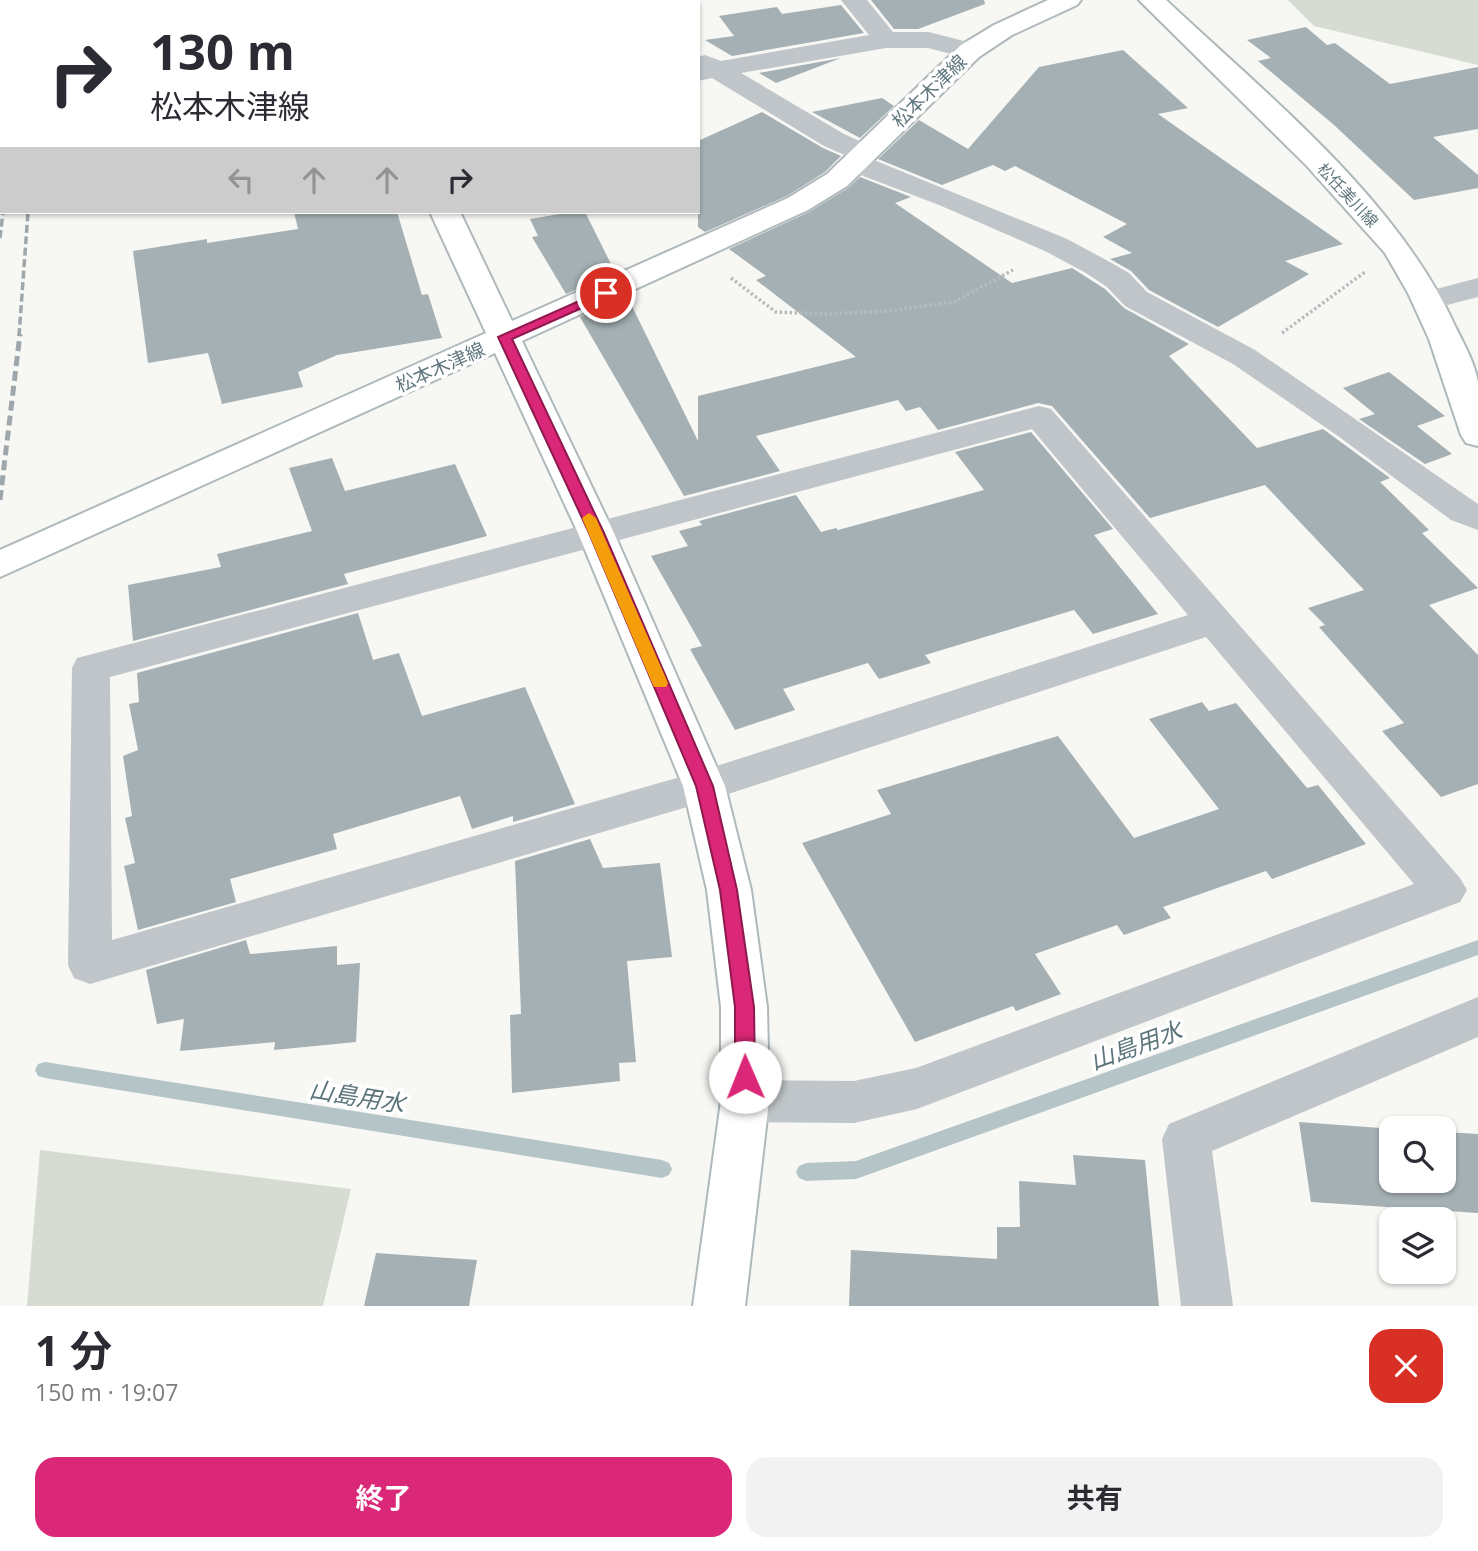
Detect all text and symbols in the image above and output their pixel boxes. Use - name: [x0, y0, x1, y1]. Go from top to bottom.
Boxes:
- text: 130 m: [150, 18, 295, 84]
- icon: right: [35, 28, 126, 119]
- street label: 松本木津線: [886, 49, 972, 133]
- text: 松本木津線: [150, 84, 310, 127]
- street label: 松任美川線: [1313, 158, 1383, 232]
- icon: left: [222, 161, 260, 199]
- icon: ahead: [295, 161, 333, 199]
- icon: ahead: [368, 161, 406, 199]
- icon: right: [441, 161, 479, 199]
- pin: [576, 263, 636, 323]
- icon: arrive: [587, 274, 625, 312]
- street label: 松本木津線: [391, 336, 489, 398]
- water label: 山島用水: [1085, 1012, 1189, 1077]
- position arrow: [708, 1040, 782, 1114]
- water label: 山島用水: [307, 1072, 410, 1120]
- map controls: [1379, 1116, 1456, 1284]
- button: search: [1379, 1116, 1456, 1193]
- button: layers: [1379, 1207, 1456, 1284]
- text: 1 分: [35, 1321, 112, 1378]
- button: close: [1369, 1329, 1443, 1403]
- text: 150 m · 19:07: [35, 1376, 178, 1408]
- button: 終了: [35, 1457, 732, 1537]
- button: 共有: [746, 1457, 1443, 1537]

